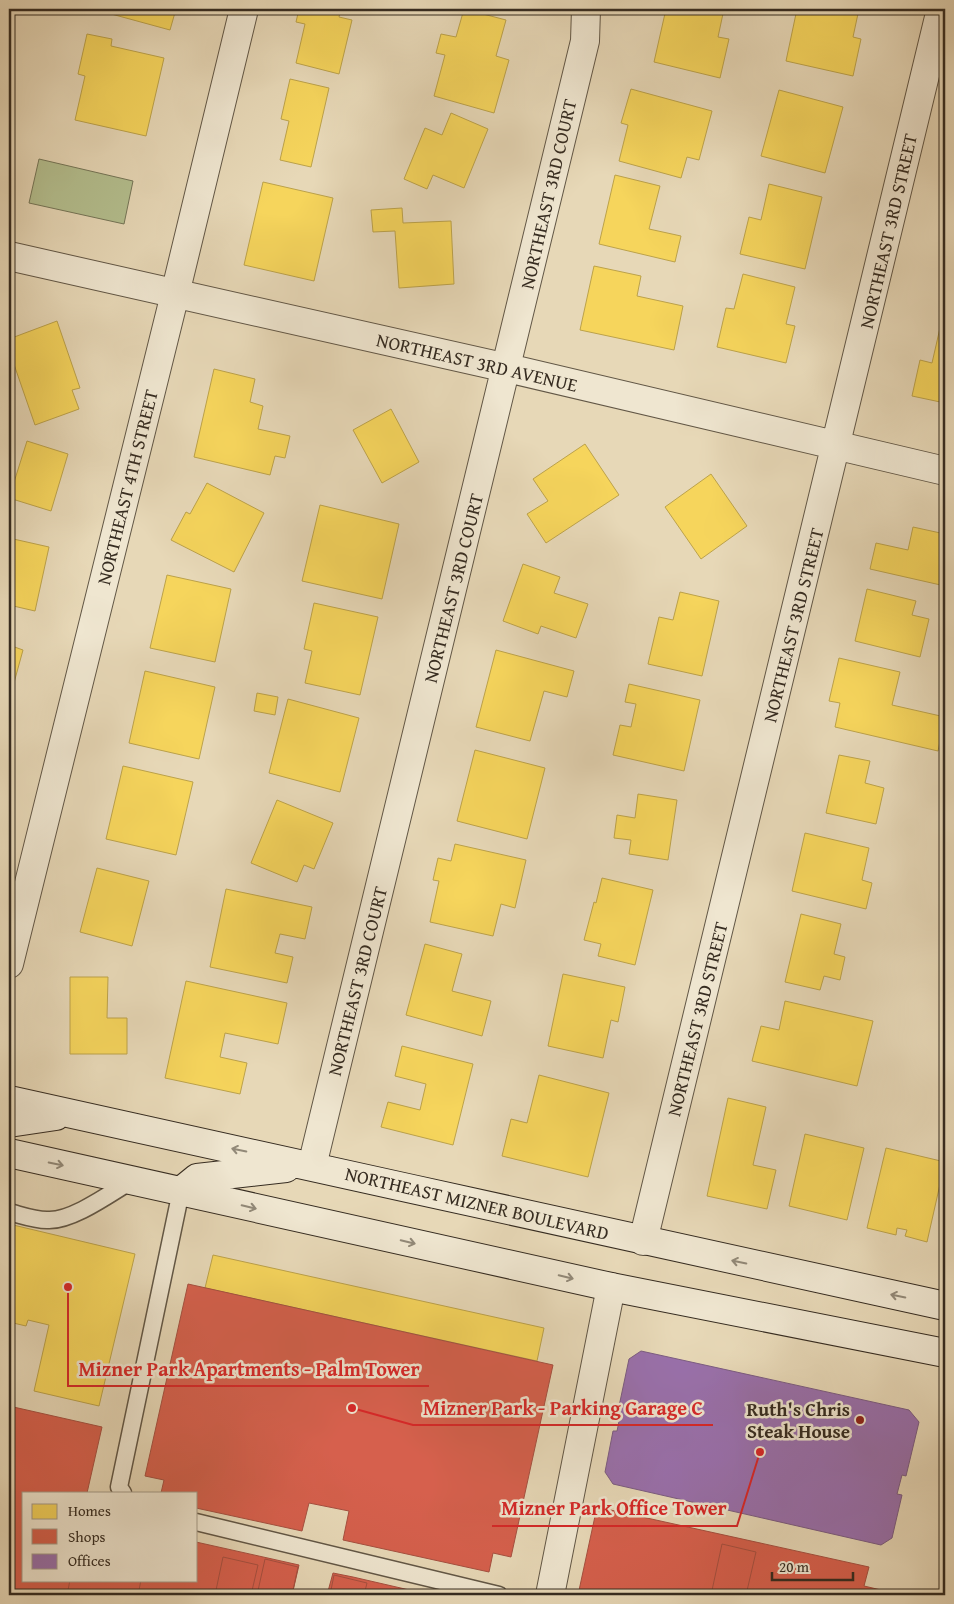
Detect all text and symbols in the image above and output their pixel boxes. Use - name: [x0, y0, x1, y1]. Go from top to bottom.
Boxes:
- street label: NORTHEAST 3RD COURT: [512, 96, 584, 292]
- street label: NORTHEAST 3RD STREET: [852, 130, 924, 331]
- street label: NORTHEAST 3RD AVENUE: [374, 325, 581, 399]
- street label: NORTHEAST 4TH STREET: [89, 386, 165, 588]
- street label: NORTHEAST 3RD COURT: [416, 490, 490, 686]
- street label: NORTHEAST 3RD STREET: [755, 524, 831, 725]
- street label: NORTHEAST 3RD COURT: [320, 883, 394, 1079]
- street label: NORTHEAST 3RD STREET: [659, 918, 735, 1119]
- one-way arrow: [231, 1145, 247, 1154]
- street label: NORTHEAST MIZNER BOULEVARD: [342, 1159, 612, 1247]
- one-way arrow: [48, 1160, 64, 1169]
- one-way arrow: [241, 1202, 257, 1212]
- one-way arrow: [399, 1238, 415, 1247]
- one-way arrow: [731, 1257, 747, 1266]
- one-way arrow: [558, 1273, 574, 1282]
- one-way arrow: [890, 1291, 906, 1300]
- callout: Mizner Park Apartments - Palm Tower: [68, 1351, 429, 1386]
- text: Mizner Park Apartments - Palm Tower: [78, 1354, 420, 1383]
- callout: Mizner Park - Parking Garage C: [413, 1390, 713, 1425]
- text: Mizner Park - Parking Garage C: [423, 1393, 703, 1422]
- place label: Ruth's Chris Steak House: [747, 1395, 850, 1445]
- marker: Ruth's Chris Steak House: [854, 1414, 866, 1426]
- callout: Mizner Park Office Tower: [492, 1491, 737, 1526]
- legend: [22, 1492, 198, 1582]
- text: Mizner Park Office Tower: [501, 1493, 727, 1522]
- text: Homes: [68, 1500, 111, 1521]
- text: Shops: [68, 1526, 105, 1547]
- scale bar: [772, 1549, 853, 1581]
- text: Offices: [68, 1550, 111, 1571]
- text: 20 m: [779, 1556, 810, 1577]

